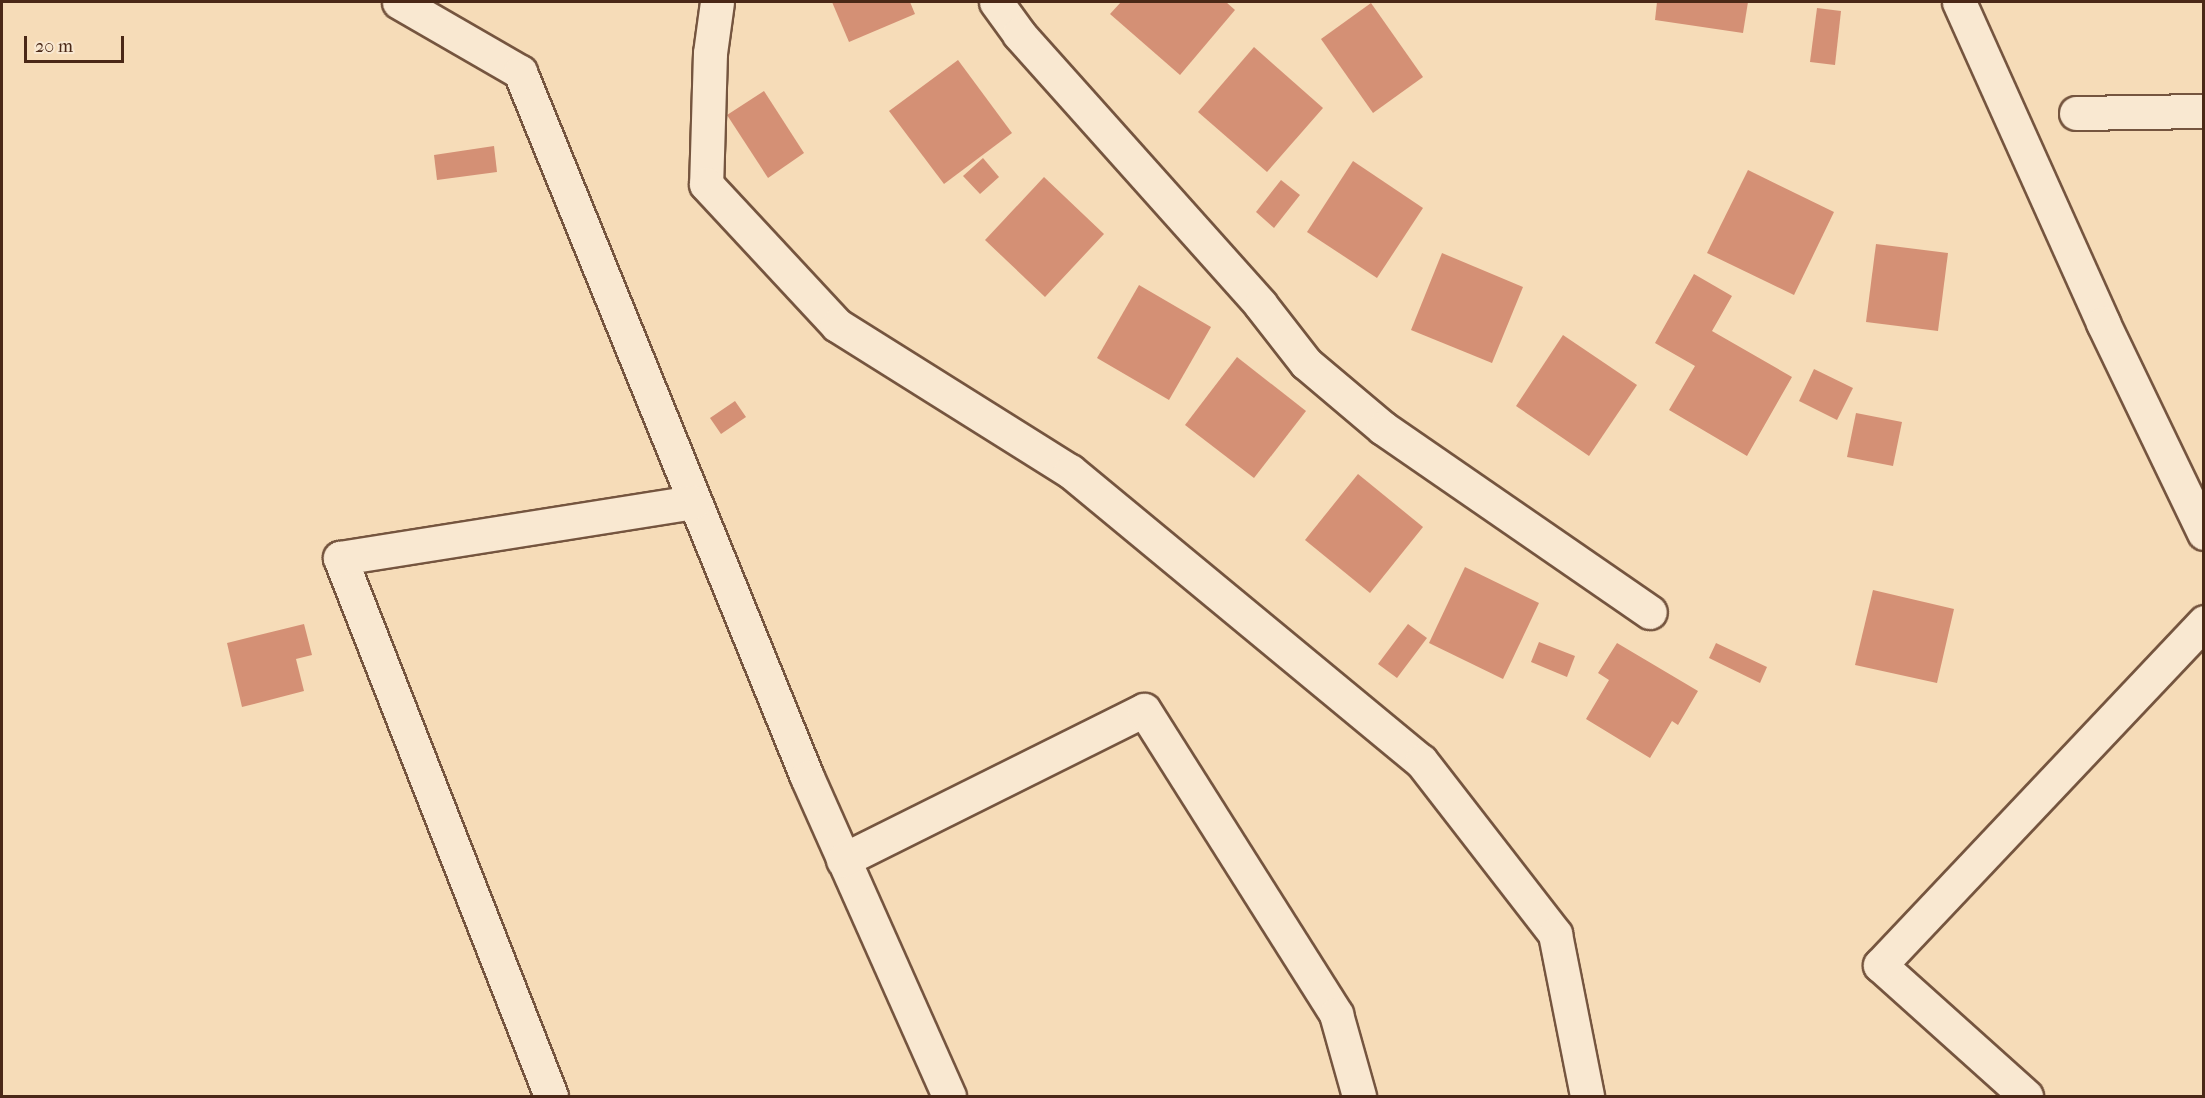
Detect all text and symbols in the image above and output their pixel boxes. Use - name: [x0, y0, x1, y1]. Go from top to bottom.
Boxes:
- scale bar: [27, 24, 128, 62]
- text: 20 m: [35, 36, 73, 57]

